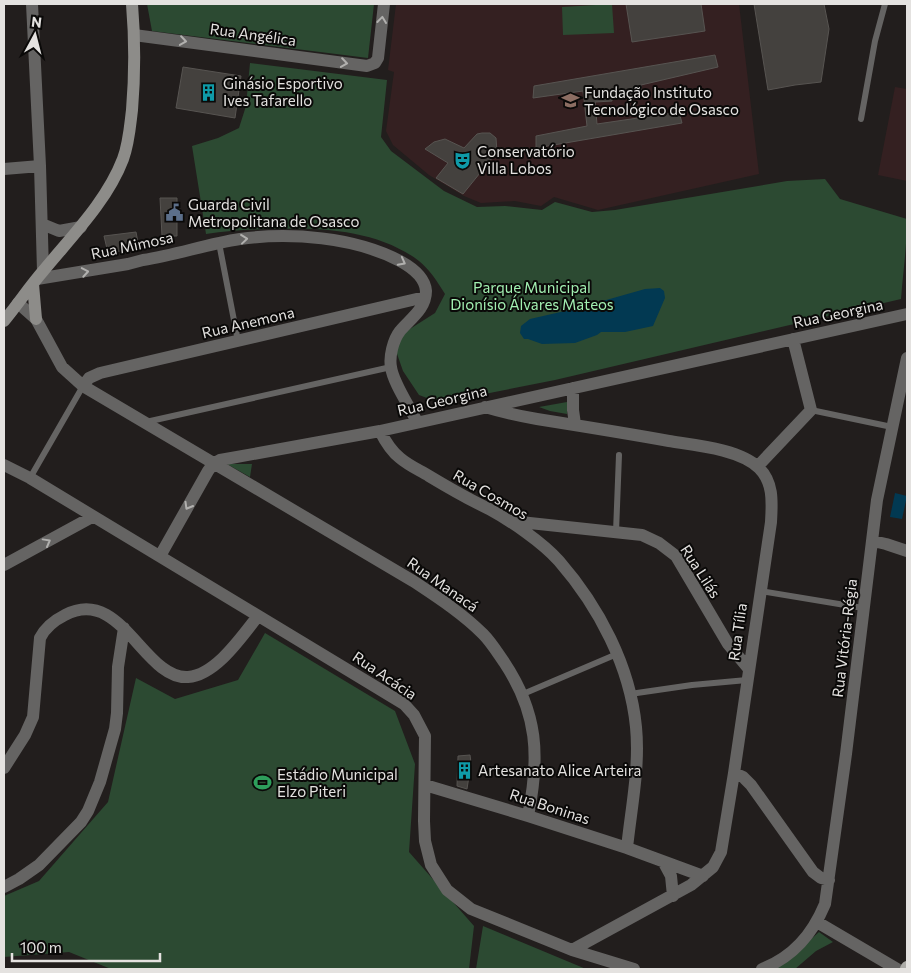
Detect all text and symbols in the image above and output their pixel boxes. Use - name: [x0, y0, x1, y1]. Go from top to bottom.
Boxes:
- north arrow: [10, 10, 60, 60]
- text: N: [30, 13, 43, 31]
- one-way arrow: [376, 16, 387, 24]
- street label: Rua Angélica: [209, 19, 297, 49]
- one-way arrow: [179, 35, 187, 46]
- one-way arrow: [340, 57, 348, 68]
- place label: Ginásio Esportivo Ives Tafarello: [223, 74, 343, 109]
- building icon: Ginásio Esportivo Ives Tafarello: [199, 82, 219, 102]
- place label: Fundação Instituto Tecnológico de Osasco: [584, 83, 739, 118]
- school or university icon: Fundação Instituto Tecnológico de Osasco: [560, 91, 580, 111]
- place label: Conservatório Villa Lobos: [477, 142, 575, 177]
- theatre icon: Conservatório Villa Lobos: [453, 150, 473, 170]
- place label: Guarda Civil Metropolitana de Osasco: [188, 195, 359, 230]
- public building icon: Guarda Civil Metropolitana de Osasco: [164, 203, 184, 223]
- street label: Rua Mimosa: [89, 227, 175, 263]
- one-way arrow: [240, 234, 248, 245]
- one-way arrow: [397, 256, 406, 266]
- one-way arrow: [81, 267, 89, 277]
- park label: Parque Municipal Dionísio Álvares Mateos: [450, 278, 614, 313]
- street label: Rua Georgina: [791, 295, 885, 331]
- street label: Rua Anemona: [200, 303, 296, 341]
- street label: Rua Georgina: [395, 381, 489, 419]
- street label: Rua Cosmos: [450, 465, 532, 523]
- one-way arrow: [185, 500, 195, 509]
- one-way arrow: [41, 538, 50, 548]
- street label: Rua Lilás: [677, 541, 725, 601]
- street label: Rua Manacá: [404, 553, 482, 615]
- street label: Rua Vitória-Régia: [828, 578, 860, 698]
- street label: Rua Tília: [724, 602, 750, 662]
- street label: Rua Acácia: [350, 647, 420, 703]
- building icon: Artesanato Alice Arteira: [454, 760, 474, 780]
- place label: Artesanato Alice Arteira: [478, 761, 641, 779]
- place label: Estádio Municipal Elzo Piteri: [277, 765, 398, 800]
- sports icon: Estádio Municipal Elzo Piteri: [253, 773, 273, 793]
- street label: Rua Boninas: [508, 785, 593, 828]
- scale bar: [12, 930, 160, 962]
- text: 100 m: [20, 938, 62, 956]

